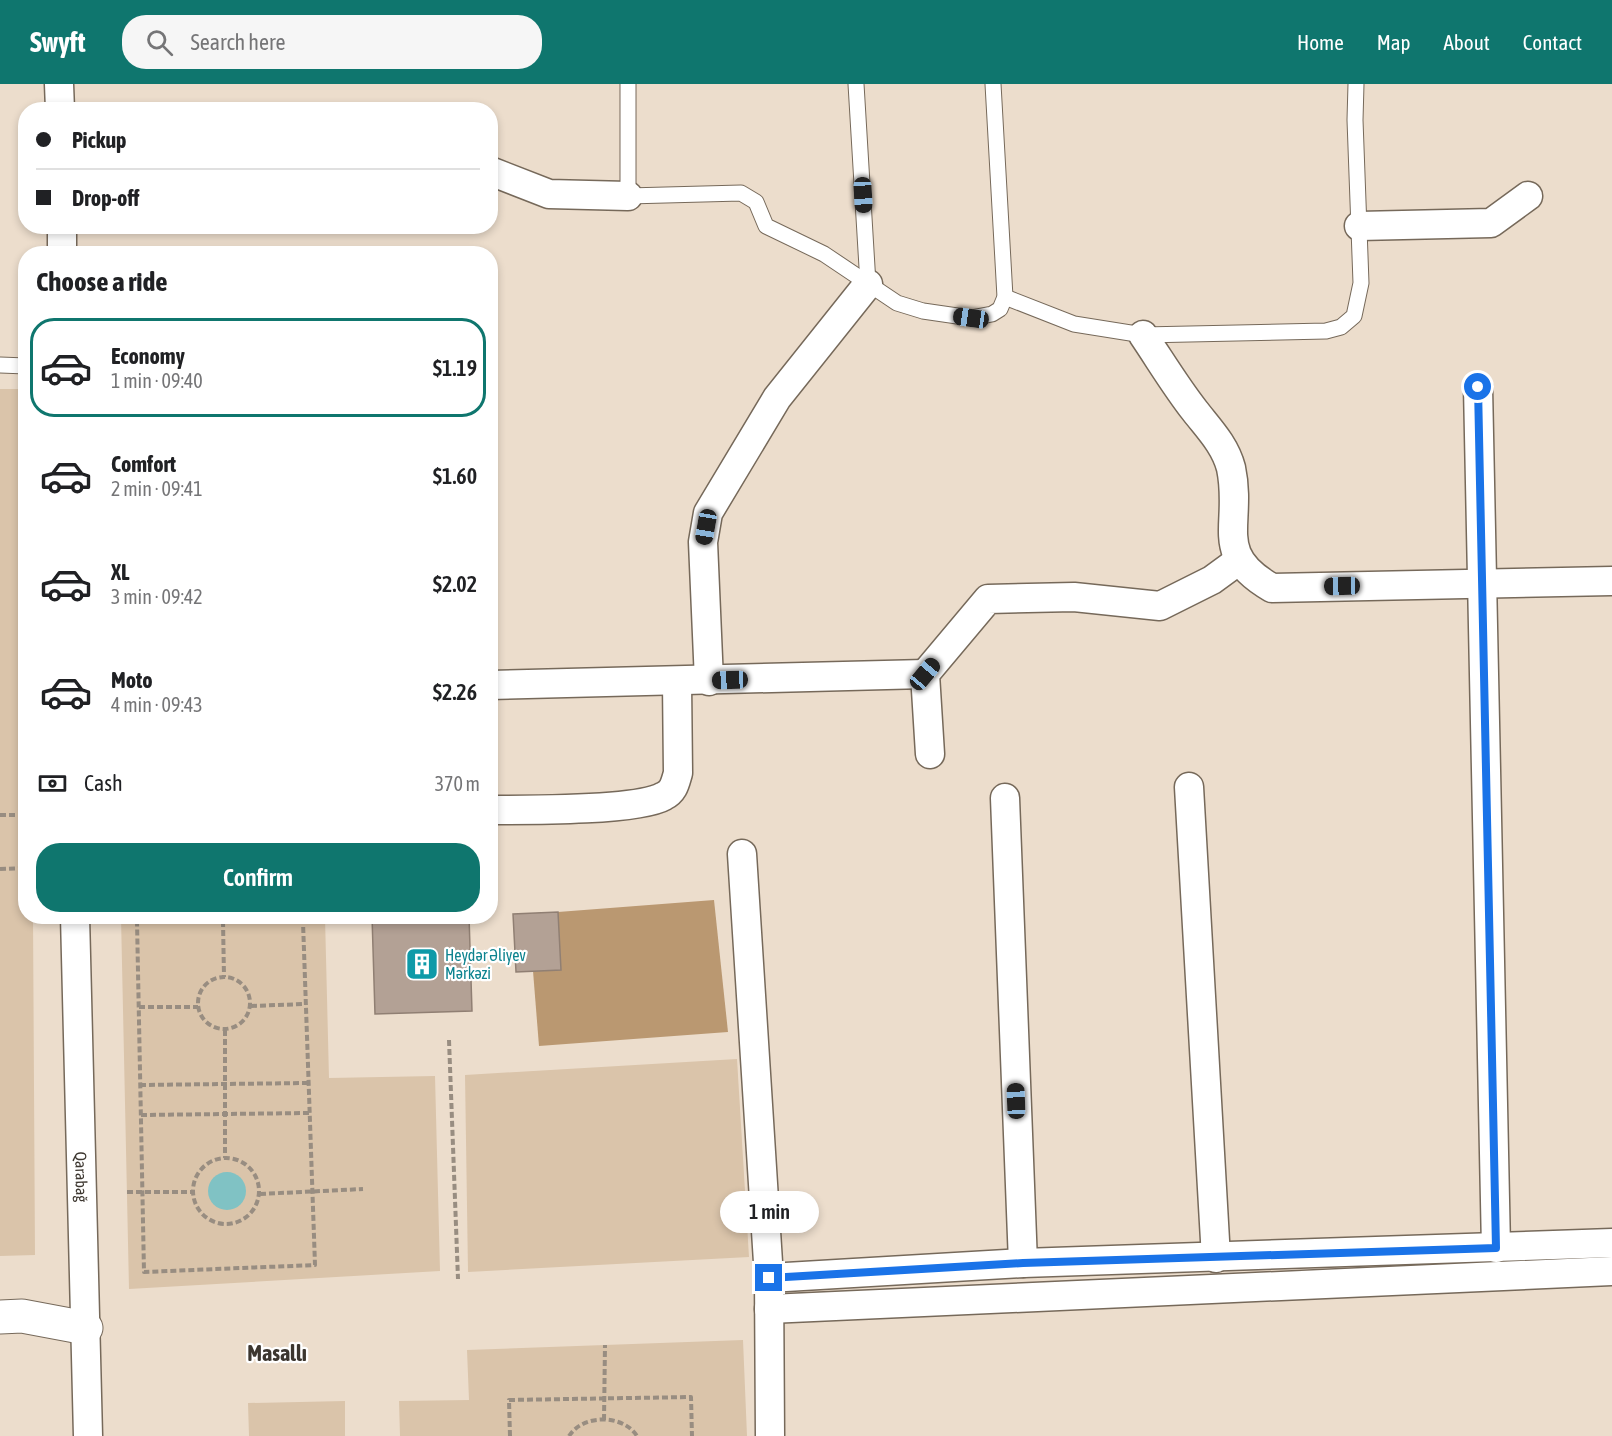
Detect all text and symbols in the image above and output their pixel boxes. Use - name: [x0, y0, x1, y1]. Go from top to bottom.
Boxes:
- search box: [122, 15, 542, 69]
- text: Swyft: [30, 26, 86, 58]
- icon: search: [143, 26, 176, 59]
- text: Search here: [191, 29, 285, 55]
- text: Home: [1297, 30, 1344, 54]
- text: Map: [1377, 30, 1411, 54]
- text: About: [1444, 30, 1490, 54]
- text: Contact: [1523, 30, 1582, 54]
- text: Pickup: [72, 127, 127, 153]
- car: [853, 177, 873, 213]
- text: Drop-off: [72, 185, 139, 211]
- text: Choose a ride: [36, 266, 168, 297]
- car: [952, 307, 990, 329]
- icon: car: [39, 341, 93, 395]
- text: Economy: [111, 343, 185, 369]
- text: $1.19: [433, 355, 477, 381]
- text: 1 min · 09:40: [111, 369, 203, 392]
- route start: [1464, 373, 1491, 400]
- icon: car: [39, 449, 93, 503]
- text: Comfort: [111, 451, 176, 477]
- text: $1.60: [433, 463, 477, 489]
- text: 2 min · 09:41: [111, 477, 203, 500]
- car: [694, 508, 718, 546]
- icon: car: [39, 557, 93, 611]
- text: XL: [111, 559, 129, 585]
- text: $2.02: [433, 571, 477, 597]
- car: [1324, 577, 1360, 595]
- text: 3 min · 09:42: [111, 585, 203, 608]
- car: [907, 654, 943, 694]
- icon: car: [39, 665, 93, 719]
- text: Moto: [111, 667, 153, 693]
- car: [712, 670, 748, 690]
- text: $2.26: [433, 679, 477, 705]
- text: 4 min · 09:43: [111, 693, 203, 716]
- icon: cash: [36, 767, 69, 800]
- text: Cash: [84, 770, 123, 796]
- text: 370 m: [435, 772, 480, 795]
- button: Confirm: [36, 843, 480, 912]
- building icon: Heydər Əliyev Mərkəzi: [404, 946, 440, 982]
- place label: Heydər Əliyev Mərkəzi: [445, 946, 526, 982]
- car: [1006, 1083, 1026, 1119]
- street label: Qarabağ: [72, 1151, 91, 1203]
- callout: 1 min: [720, 1191, 818, 1233]
- text: 1 min: [749, 1200, 790, 1223]
- route end: [755, 1264, 782, 1291]
- district label: Masallı: [247, 1340, 307, 1366]

